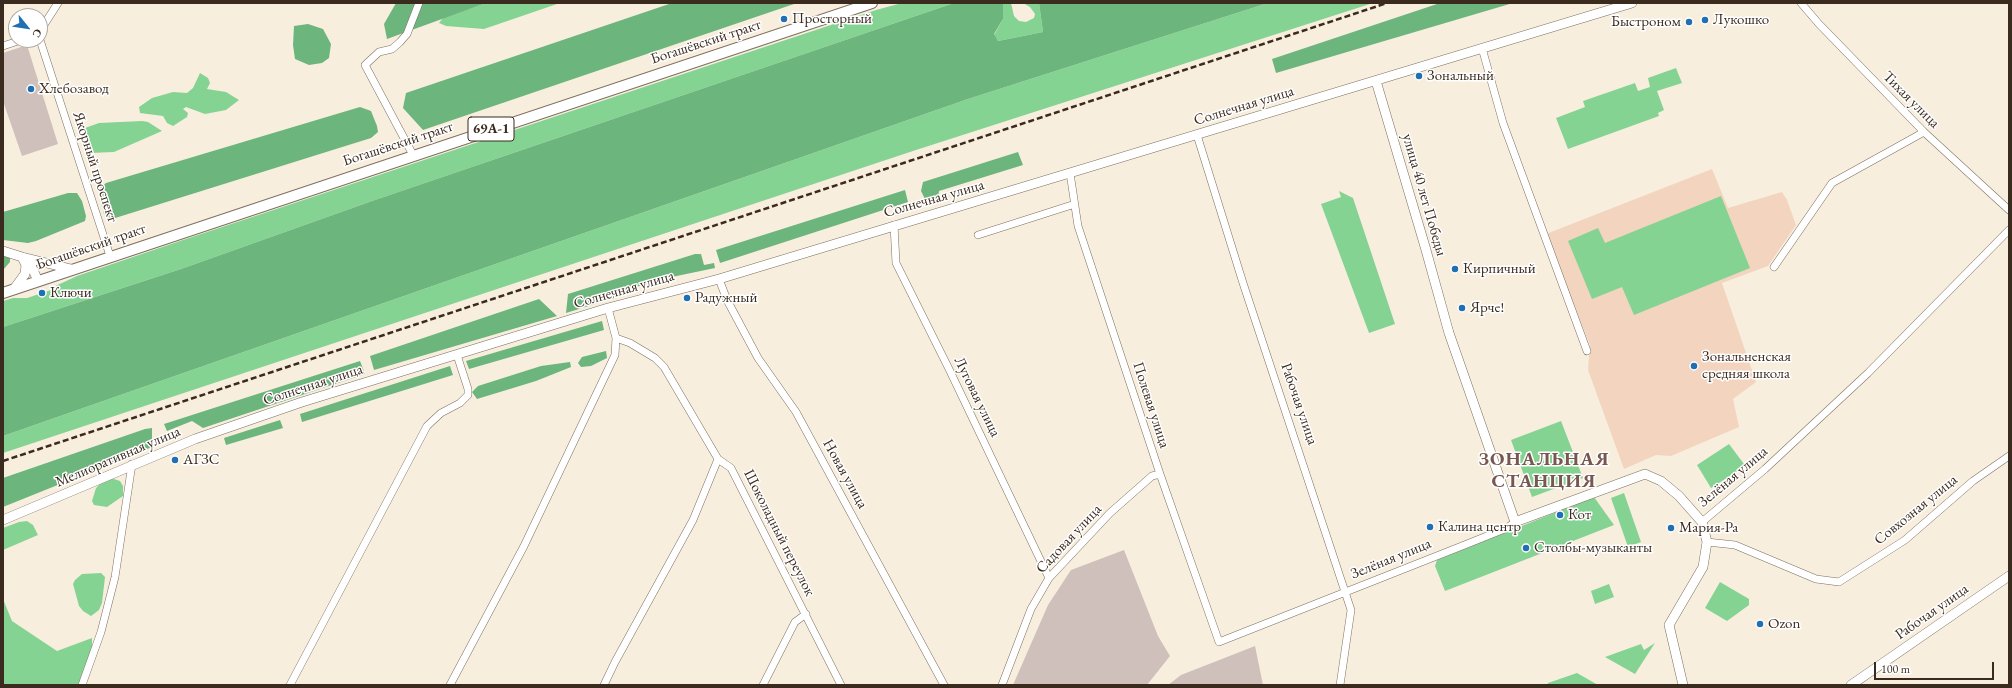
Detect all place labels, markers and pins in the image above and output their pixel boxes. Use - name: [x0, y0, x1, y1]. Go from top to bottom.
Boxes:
- place label: Просторный: [792, 10, 872, 28]
- place label: Лукошко: [1713, 11, 1769, 29]
- place label: Быстроном: [1611, 13, 1681, 31]
- marker: Просторный: [779, 14, 789, 24]
- marker: Лукошко: [1700, 15, 1710, 25]
- marker: Быстроном: [1684, 17, 1694, 27]
- place label: Зональный: [1427, 67, 1494, 85]
- marker: Зональный: [1414, 71, 1424, 81]
- place label: Хлебозавод: [39, 80, 109, 98]
- marker: Хлебозавод: [26, 84, 36, 94]
- place label: Кирпичный: [1463, 260, 1536, 278]
- marker: Кирпичный: [1450, 264, 1460, 274]
- place label: Ключи: [50, 284, 92, 302]
- marker: Ключи: [37, 288, 47, 298]
- place label: Радужный: [695, 289, 757, 307]
- marker: Радужный: [682, 293, 692, 303]
- place label: Ярче!: [1470, 299, 1504, 317]
- marker: Ярче!: [1457, 303, 1467, 313]
- place label: Зональненская средняя школа: [1702, 348, 1791, 383]
- marker: Зональненская средняя школа: [1689, 361, 1699, 371]
- place label: АГЗС: [183, 451, 219, 469]
- marker: АГЗС: [170, 455, 180, 465]
- place label: Кот: [1568, 506, 1591, 524]
- marker: Кот: [1555, 510, 1565, 520]
- place label: Калина центр: [1438, 518, 1521, 536]
- place label: Мария-Ра: [1679, 519, 1738, 537]
- marker: Калина центр: [1425, 522, 1435, 532]
- marker: Мария-Ра: [1666, 523, 1676, 533]
- place label: Столбы-музыканты: [1534, 539, 1652, 557]
- marker: Столбы-музыканты: [1521, 543, 1531, 553]
- place label: Ozon: [1768, 615, 1800, 633]
- marker: Ozon: [1755, 619, 1765, 629]

